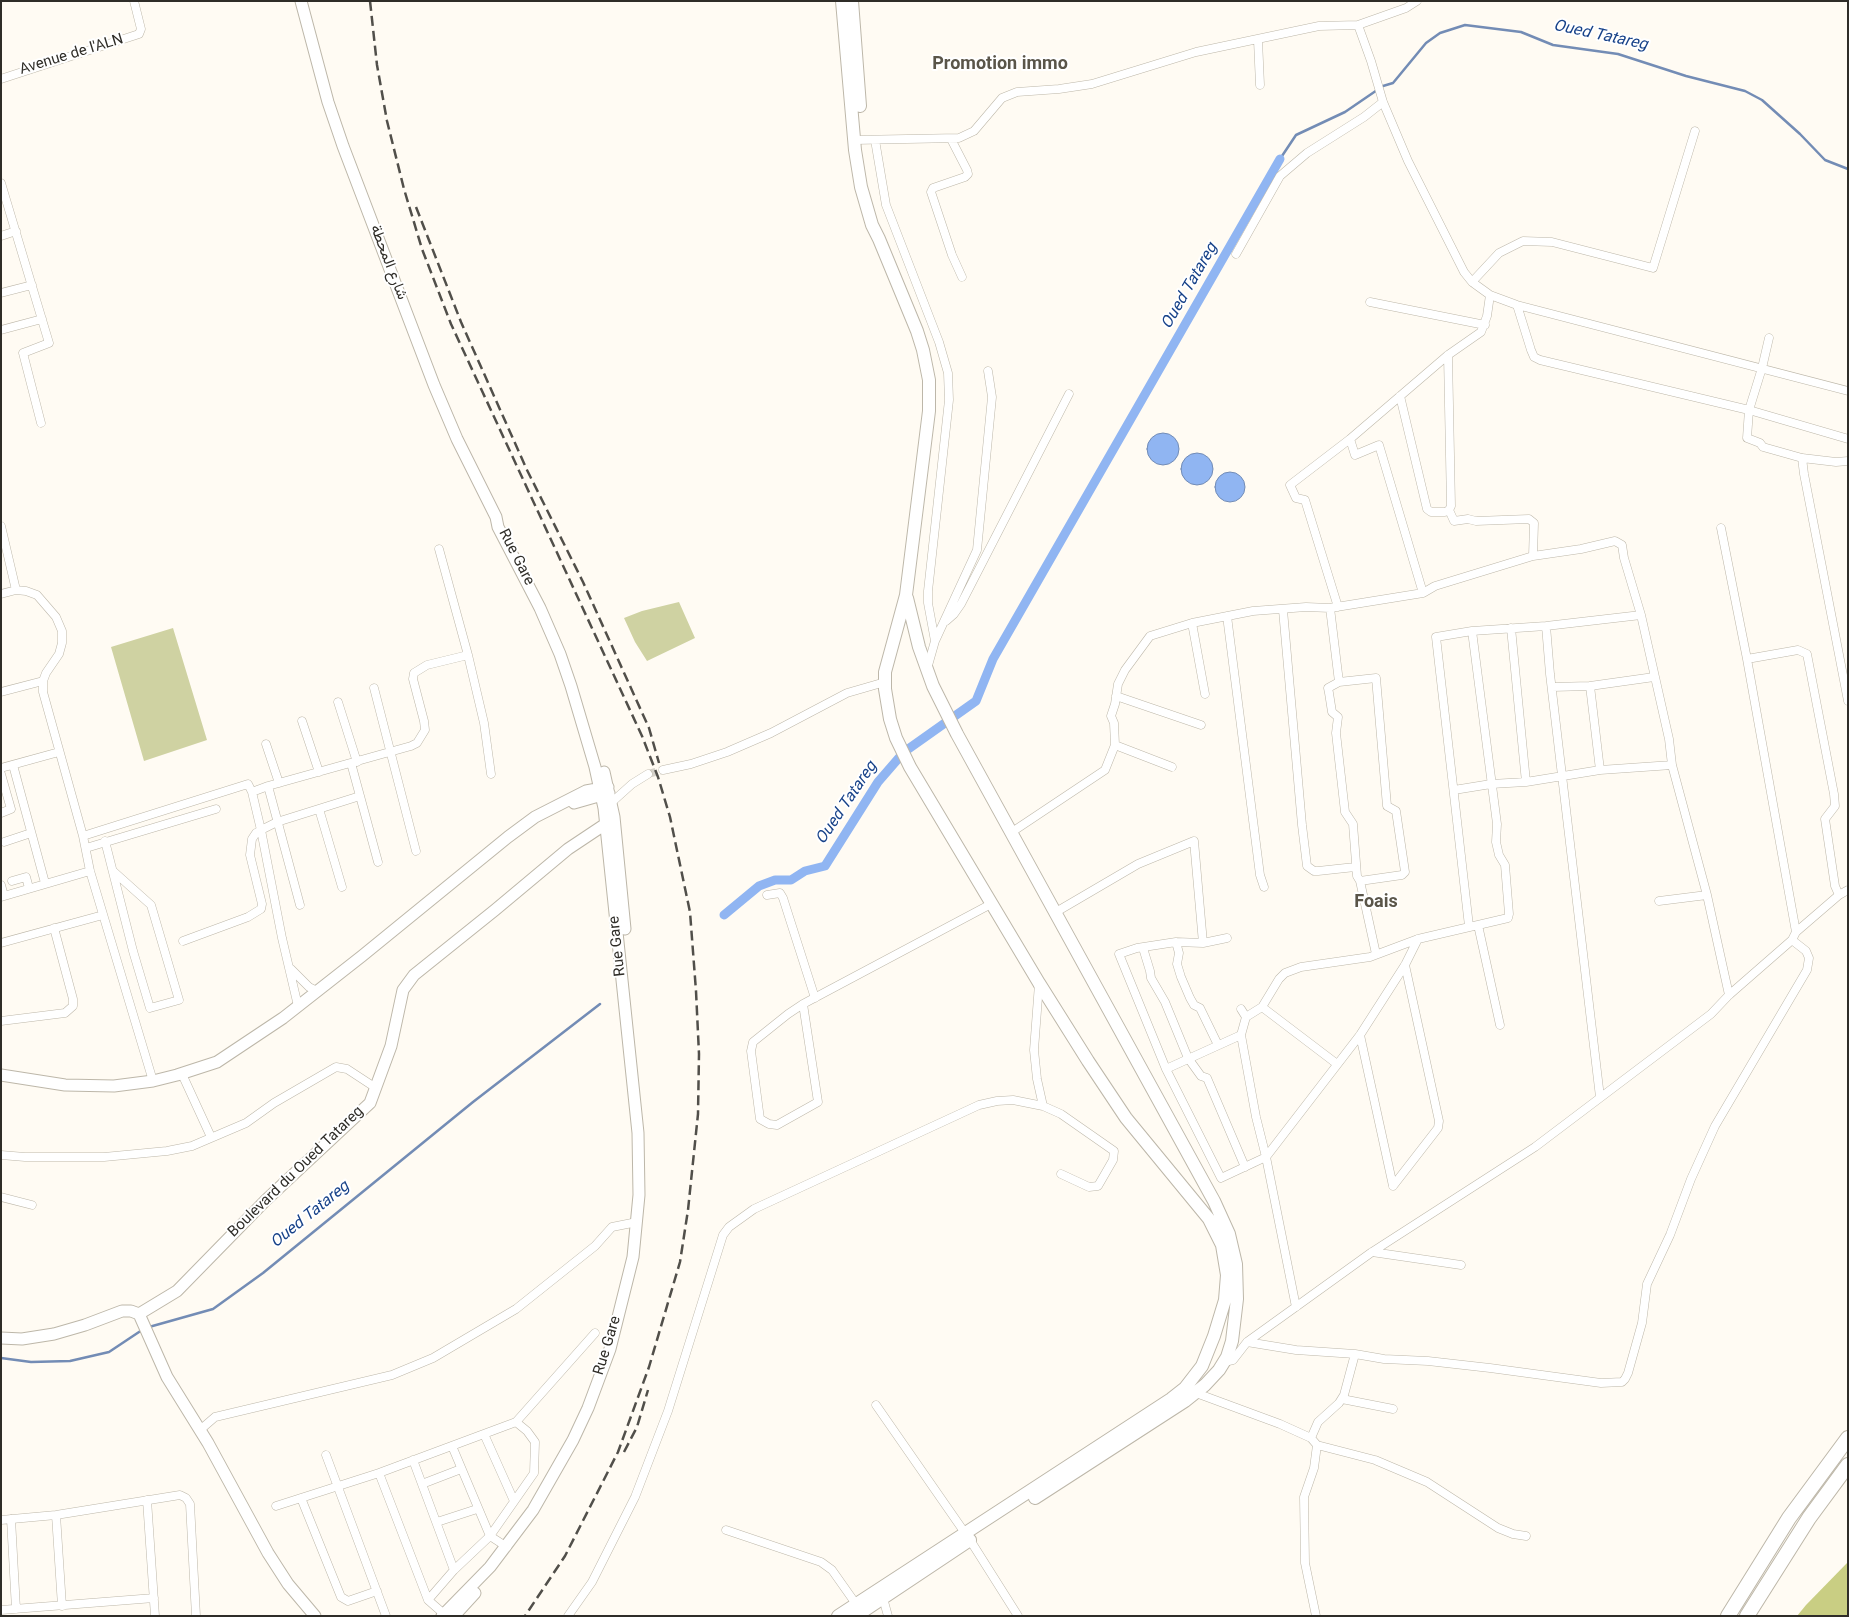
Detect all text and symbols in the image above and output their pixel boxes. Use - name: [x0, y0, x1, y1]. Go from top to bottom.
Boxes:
- water label: Oued Tatareg: [1551, 18, 1649, 56]
- street label: Avenue de l'ALN: [18, 32, 126, 80]
- district label: Promotion immo: [932, 55, 1068, 77]
- street label: شارع المحطة: [364, 223, 410, 303]
- water label: Oued Tatareg: [1159, 241, 1223, 333]
- street label: Rue Gare: [493, 527, 537, 589]
- water label: Oued Tatareg: [813, 759, 883, 849]
- district label: Foais: [1354, 893, 1398, 915]
- street label: Rue Gare: [607, 915, 631, 977]
- street label: Boulevard du Oued Tatareg: [226, 1104, 368, 1242]
- water label: Oued Tatareg: [268, 1178, 354, 1254]
- street label: Rue Gare: [592, 1314, 626, 1378]

